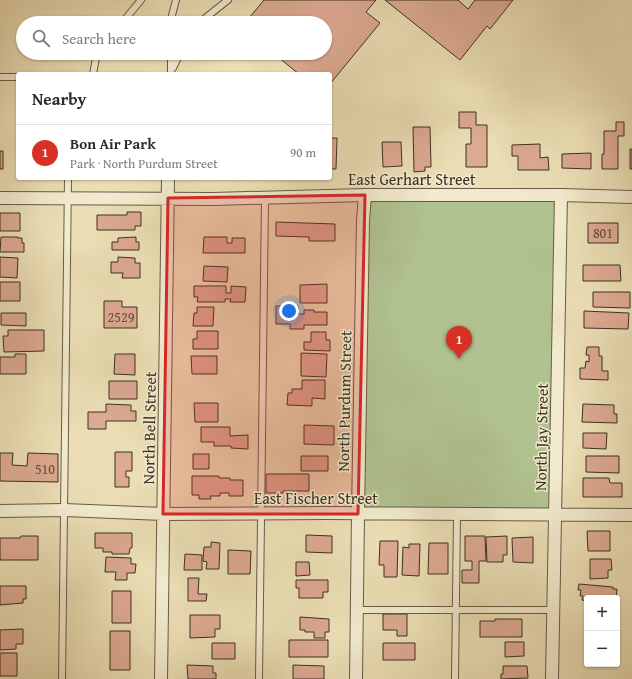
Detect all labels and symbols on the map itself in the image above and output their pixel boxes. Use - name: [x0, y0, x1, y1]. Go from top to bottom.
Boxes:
- street label: East Gerhart Street: [348, 167, 476, 191]
- house number: 801: [593, 223, 613, 243]
- your location: [279, 301, 299, 321]
- house number: 2529: [108, 307, 135, 327]
- pin: 1: [446, 326, 472, 359]
- street label: North Purdum Street: [331, 330, 357, 472]
- street label: North Bell Street: [136, 371, 162, 485]
- street label: North Jay Street: [528, 382, 554, 491]
- house number: 510: [35, 459, 55, 479]
- street label: East Fischer Street: [254, 486, 378, 510]

